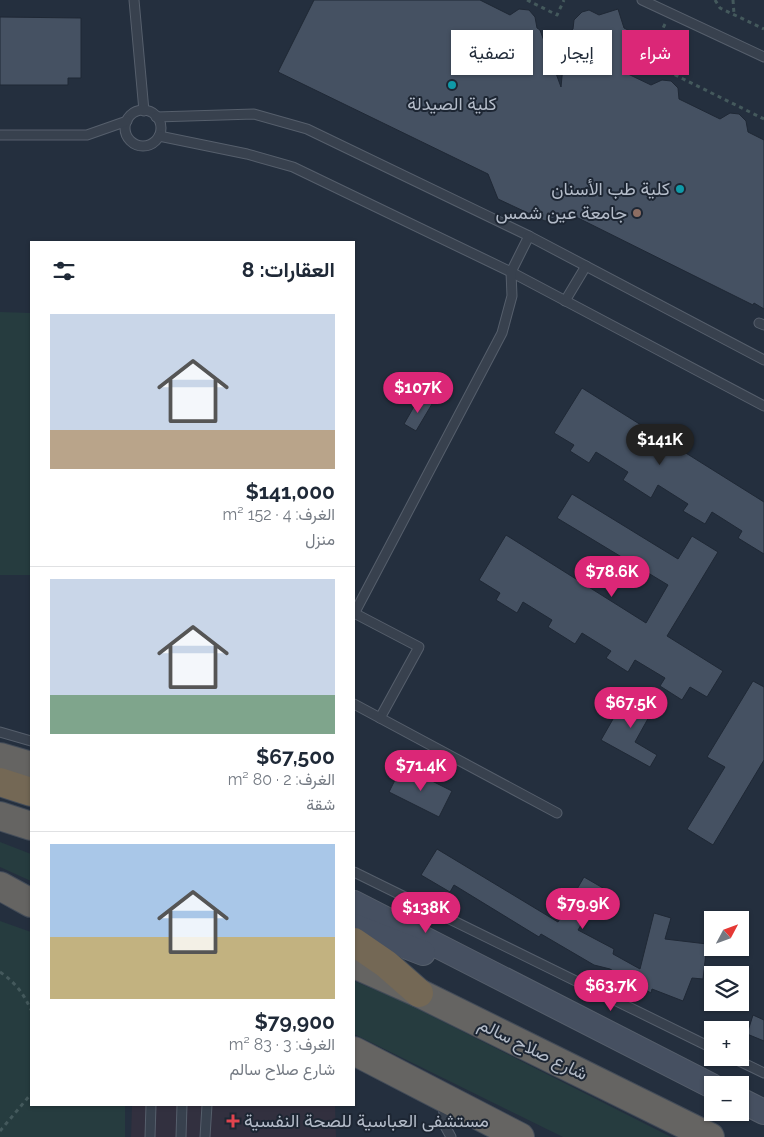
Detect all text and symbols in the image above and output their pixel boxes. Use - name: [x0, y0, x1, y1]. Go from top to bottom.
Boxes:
- chip: تصفية: [451, 30, 533, 75]
- chip: إيجار: [543, 30, 612, 75]
- chip: شراء: [622, 30, 689, 75]
- marker: كلية الصيدلة: [446, 79, 458, 91]
- place label: كلية الصيدلة: [407, 93, 497, 114]
- place label: كلية طب الأسنان: [551, 178, 670, 199]
- marker: كلية طب الأسنان: [674, 183, 686, 195]
- place label: جامعة عين شمس: [496, 202, 627, 224]
- marker: جامعة عين شمس: [631, 207, 643, 219]
- icon: filters: [50, 257, 78, 285]
- text: العقارات: 8: [242, 257, 335, 282]
- icon: home: [148, 346, 238, 436]
- pin: $107K: [383, 372, 453, 414]
- text: $107K: [394, 378, 442, 397]
- pin: $141K: [625, 424, 695, 466]
- text: $141K: [637, 430, 683, 449]
- text: $141,000: [245, 479, 335, 504]
- text: الغرف: 4 · 152 m²: [223, 505, 335, 524]
- text: منزل: [305, 530, 335, 549]
- pin: $78.6K: [571, 556, 653, 598]
- text: $78.6K: [586, 562, 638, 581]
- icon: home: [148, 612, 238, 702]
- pin: $67.5K: [590, 686, 672, 729]
- text: $67.5K: [605, 693, 657, 712]
- text: $67,500: [256, 744, 335, 769]
- pin: $71.4K: [380, 750, 462, 792]
- text: $71.4K: [396, 756, 446, 775]
- text: الغرف: 2 · 80 m²: [228, 770, 335, 789]
- text: شقة: [306, 795, 335, 814]
- icon: home: [148, 877, 238, 967]
- pin: $79.9K: [542, 888, 624, 930]
- pin: $138K: [391, 892, 461, 934]
- text: $79.9K: [557, 894, 609, 913]
- text: $138K: [402, 898, 450, 917]
- north arrow: [704, 911, 749, 956]
- map controls: [704, 911, 749, 1121]
- button: layers: [704, 966, 749, 1011]
- pin: $63.7K: [570, 970, 652, 1012]
- text: $63.7K: [585, 976, 637, 995]
- text: $79,900: [255, 1009, 335, 1034]
- street label: شارع صلاح سالم: [474, 1013, 591, 1086]
- button: +: [704, 1021, 749, 1066]
- text: الغرف: 3 · 83 m²: [229, 1035, 335, 1054]
- text: شارع صلاح سالم: [229, 1060, 335, 1079]
- button: −: [704, 1076, 749, 1121]
- place label: مستشفى العباسية للصحة النفسية: [244, 1110, 489, 1132]
- marker: مستشفى العباسية للصحة النفسية: [226, 1114, 240, 1128]

